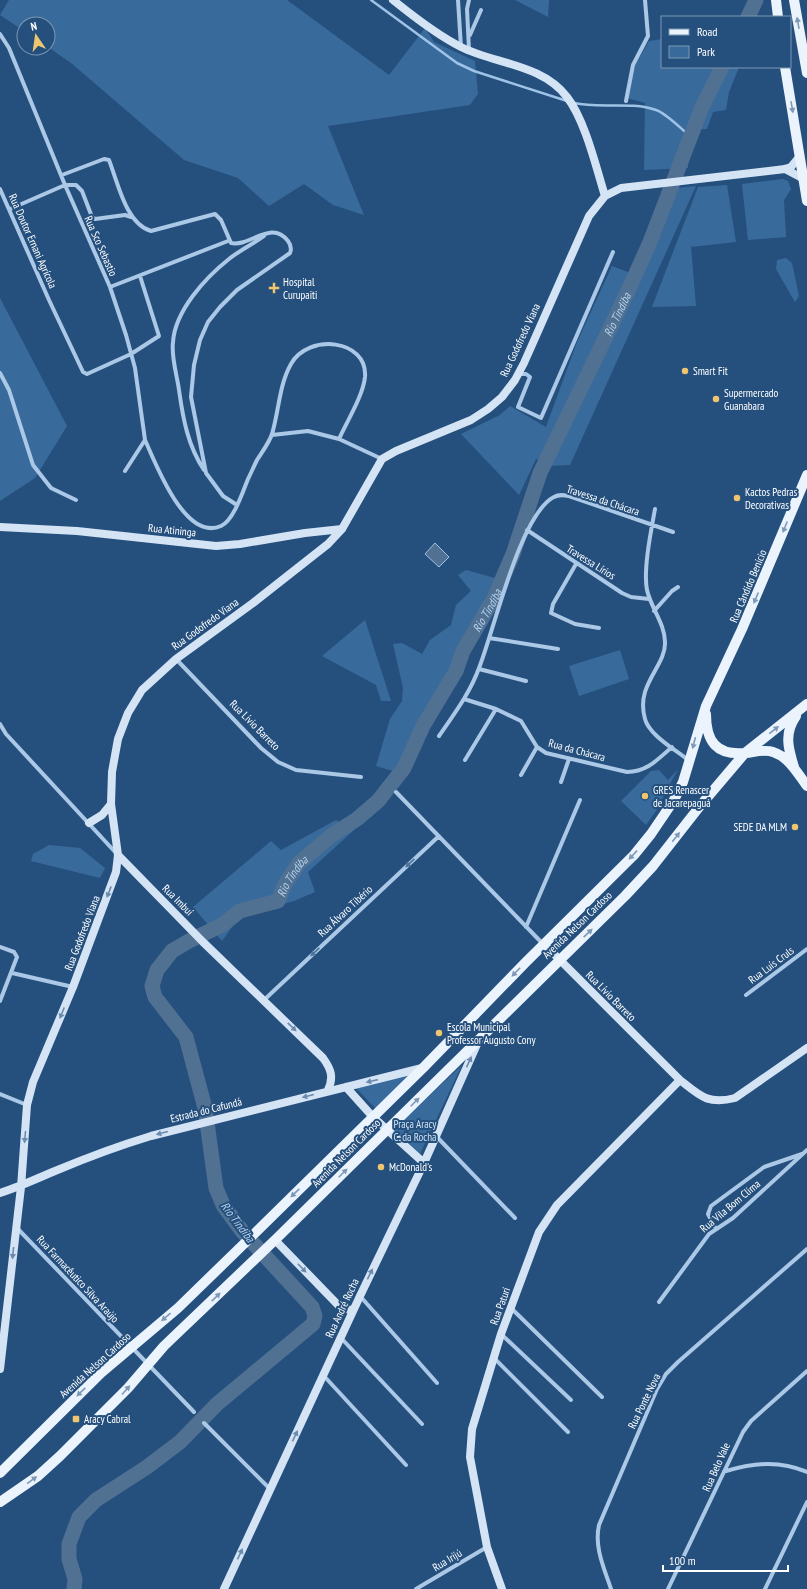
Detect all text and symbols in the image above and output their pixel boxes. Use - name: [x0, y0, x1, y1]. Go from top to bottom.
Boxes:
- north arrow: [16, 16, 56, 56]
- legend: [661, 16, 791, 68]
- one-way arrow: [795, 17, 801, 29]
- text: N: [29, 19, 38, 34]
- text: Road: [697, 24, 717, 39]
- text: Park: [697, 44, 715, 59]
- one-way arrow: [789, 101, 795, 113]
- street label: Rua Doutor Ernani Agrícola: [6, 192, 60, 290]
- street label: Rua Sco Sebastio: [81, 214, 121, 279]
- place label: Hospital Curupaiti: [283, 275, 317, 302]
- marker: Hospital Curupaiti: [268, 282, 280, 294]
- water label: Rio Tindiba: [600, 289, 634, 339]
- street label: Rua Godofredo Viana: [497, 301, 543, 379]
- place label: Smart Fit: [693, 364, 728, 378]
- marker: Smart Fit: [680, 366, 690, 376]
- place label: Supermercado Guanabara: [724, 386, 779, 413]
- marker: Supermercado Guanabara: [711, 394, 721, 404]
- street label: Travessa da Chácara: [565, 482, 641, 518]
- place label: Kactos Pedras Decorativas: [745, 485, 798, 512]
- marker: Kactos Pedras Decorativas: [732, 493, 742, 503]
- street label: Rua Atininga: [147, 521, 197, 539]
- one-way arrow: [782, 522, 788, 534]
- street label: Travessa Lírios: [564, 541, 618, 583]
- street label: Rua Cândido Benício: [726, 547, 770, 625]
- water label: Rio Tindiba: [468, 586, 505, 634]
- one-way arrow: [753, 592, 759, 603]
- street label: Rua Godofredo Viana: [169, 595, 241, 653]
- street label: Rua Lívio Barreto: [227, 697, 283, 753]
- one-way arrow: [769, 727, 779, 735]
- street label: Rua da Chácara: [547, 736, 607, 764]
- one-way arrow: [691, 737, 697, 749]
- place label: GRES Renascer de Jacarepaguá: [653, 783, 711, 810]
- marker: GRES Renascer de Jacarepaguá: [640, 791, 650, 801]
- place label: SEDE DA MLM: [733, 820, 787, 834]
- marker: SEDE DA MLM: [790, 822, 800, 832]
- one-way arrow: [671, 832, 679, 842]
- water label: Rio Tindiba: [273, 851, 311, 899]
- one-way arrow: [629, 851, 638, 860]
- one-way arrow: [405, 858, 415, 867]
- street label: Rua Imbuí: [159, 881, 197, 919]
- street label: Rua Álvaro Tibério: [315, 882, 375, 940]
- one-way arrow: [105, 887, 111, 899]
- street label: Avenida Nelson Cardoso: [539, 888, 615, 962]
- street label: Rua Godofredo Viana: [61, 893, 103, 973]
- one-way arrow: [583, 928, 593, 937]
- street label: Rua Luís Cruls: [745, 943, 797, 987]
- one-way arrow: [310, 947, 321, 956]
- one-way arrow: [511, 967, 521, 977]
- street label: Rua Lívio Barreto: [583, 968, 639, 1024]
- one-way arrow: [59, 1008, 65, 1019]
- place label: Escola Municipal Professor Augusto Cony: [447, 1020, 536, 1047]
- one-way arrow: [287, 1022, 297, 1032]
- marker: Escola Municipal Professor Augusto Cony: [434, 1028, 444, 1038]
- one-way arrow: [466, 1056, 472, 1067]
- one-way arrow: [366, 1078, 378, 1084]
- one-way arrow: [301, 1093, 314, 1099]
- street label: Estrada do Cafundá: [169, 1094, 243, 1126]
- one-way arrow: [410, 1097, 420, 1107]
- street label: Avenida Nelson Cardoso: [309, 1116, 383, 1190]
- park label: Praça Aracy C. da Rocha: [394, 1117, 437, 1144]
- one-way arrow: [156, 1130, 168, 1136]
- one-way arrow: [21, 1131, 28, 1143]
- place label: McDonald's: [389, 1160, 432, 1174]
- marker: McDonald's: [376, 1162, 386, 1172]
- one-way arrow: [338, 1168, 348, 1178]
- street label: Rua Vila Bom Clima: [697, 1177, 763, 1235]
- one-way arrow: [290, 1188, 300, 1198]
- water label: Rio Tindiba: [218, 1199, 259, 1246]
- street label: Rua Farmacêutico Silva Araújo: [34, 1232, 122, 1326]
- one-way arrow: [10, 1247, 16, 1259]
- one-way arrow: [298, 1263, 307, 1273]
- one-way arrow: [367, 1269, 373, 1280]
- street label: Rua André Rocha: [322, 1276, 362, 1340]
- street label: Rua Paturi: [487, 1285, 513, 1327]
- one-way arrow: [211, 1292, 221, 1302]
- one-way arrow: [161, 1312, 172, 1321]
- street label: Avenida Nelson Cardoso: [56, 1329, 134, 1401]
- street label: Rua Ponte Nova: [625, 1371, 663, 1431]
- one-way arrow: [121, 1386, 130, 1395]
- one-way arrow: [76, 1387, 86, 1397]
- place label: Aracy Cabral: [84, 1412, 131, 1426]
- marker: Aracy Cabral: [71, 1414, 81, 1424]
- one-way arrow: [292, 1430, 298, 1441]
- street label: Rua Belo Vale: [699, 1440, 733, 1494]
- one-way arrow: [27, 1476, 37, 1484]
- street label: Rua Irijú: [430, 1546, 464, 1574]
- scale bar: [663, 1547, 788, 1573]
- one-way arrow: [237, 1548, 243, 1559]
- text: 100 m: [669, 1553, 696, 1568]

